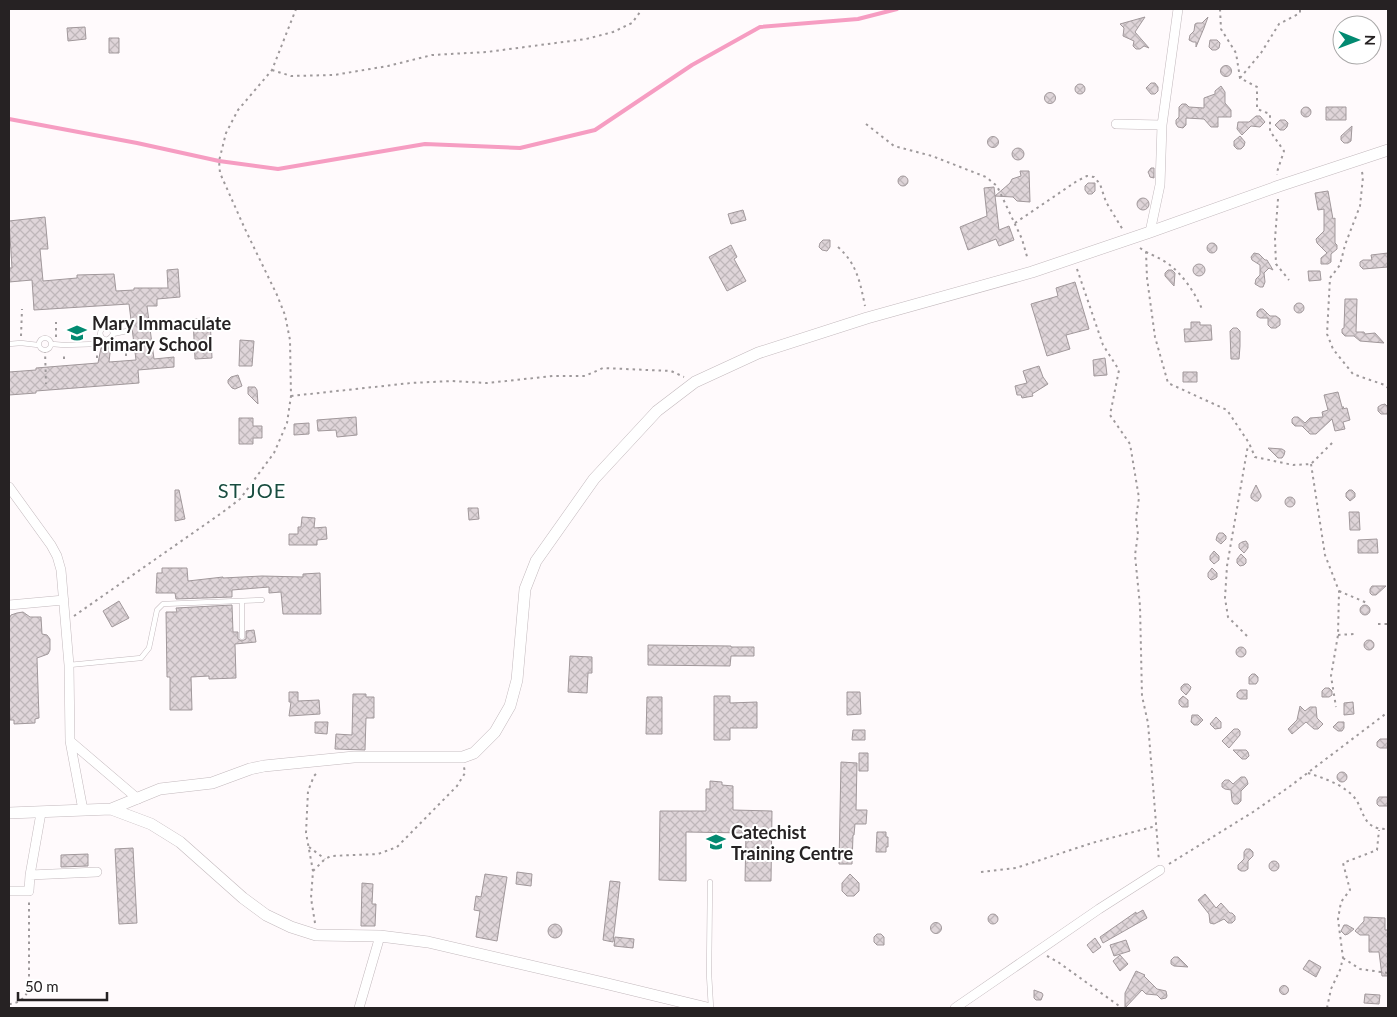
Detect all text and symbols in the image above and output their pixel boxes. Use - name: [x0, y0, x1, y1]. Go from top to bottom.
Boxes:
- north arrow: [1332, 15, 1382, 65]
- text: N: [1362, 35, 1379, 46]
- place label: Mary Immaculate Primary School: [92, 312, 231, 355]
- school or university icon: Mary Immaculate Primary School: [66, 322, 88, 344]
- district label: ST JOE: [218, 478, 286, 502]
- place label: Catechist Training Centre: [731, 821, 854, 864]
- school or university icon: Catechist Training Centre: [705, 831, 727, 853]
- scale bar: [18, 970, 106, 1002]
- text: 50 m: [25, 977, 59, 995]

